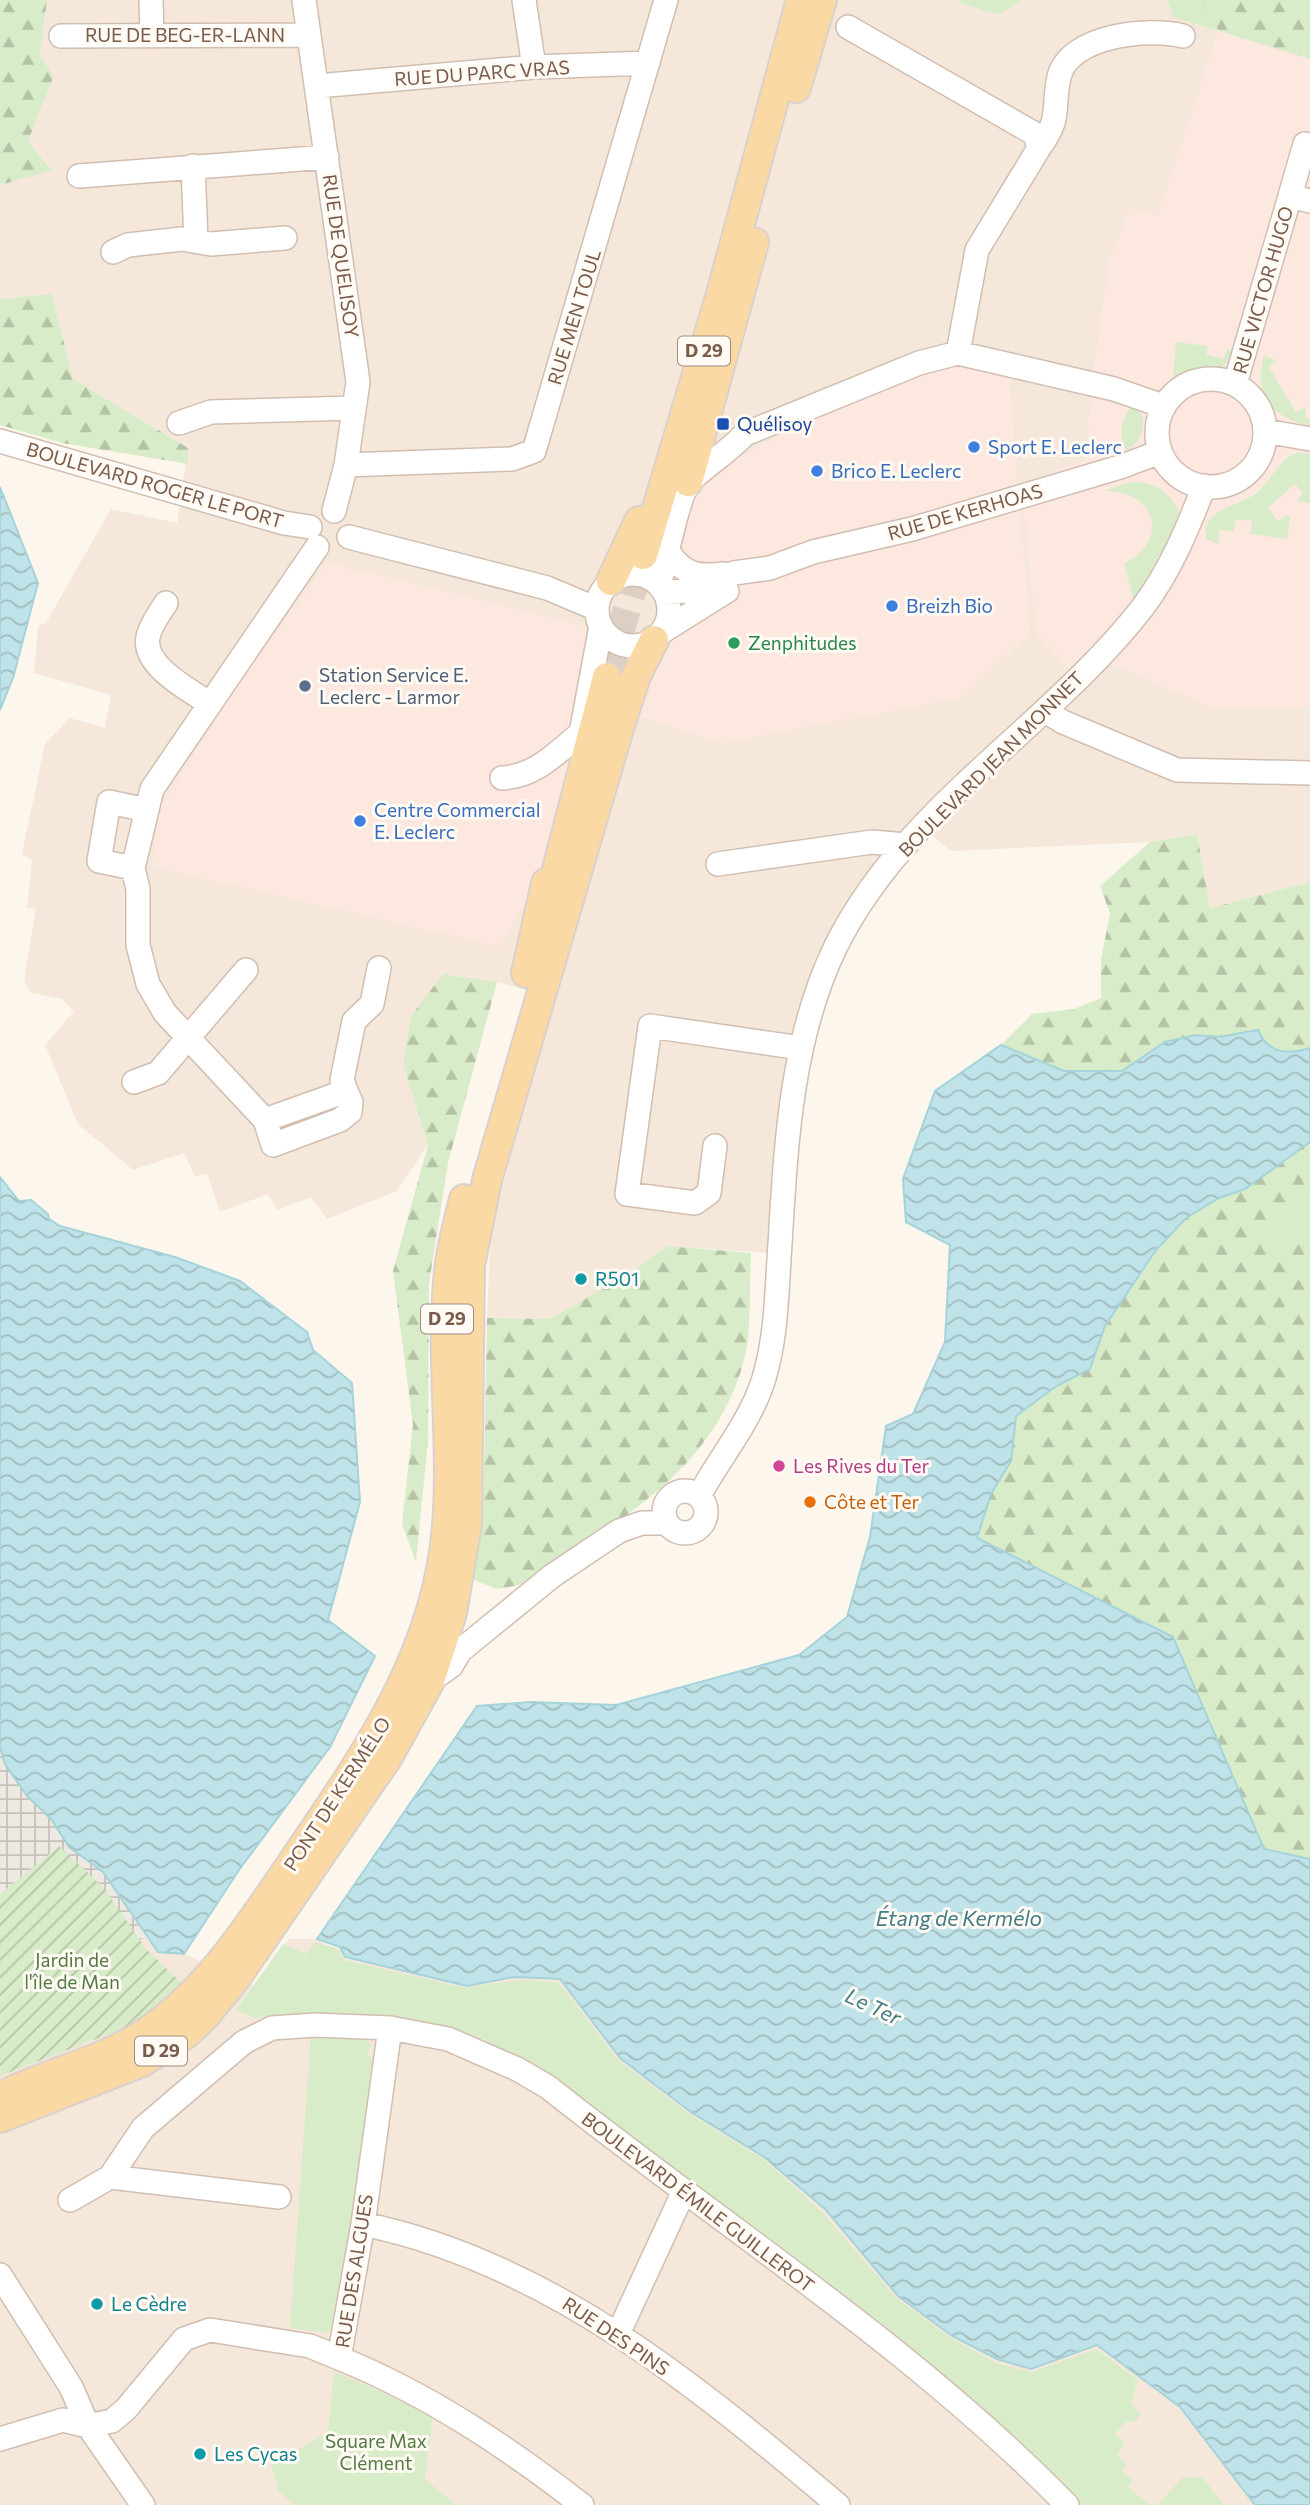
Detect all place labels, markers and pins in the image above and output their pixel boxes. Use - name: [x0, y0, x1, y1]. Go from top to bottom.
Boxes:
- place label: Quélisoy: [737, 412, 813, 435]
- marker: Quélisoy: [715, 416, 731, 432]
- place label: Sport E. Leclerc: [988, 435, 1122, 458]
- marker: Sport E. Leclerc: [966, 439, 982, 455]
- place label: Brico E. Leclerc: [831, 459, 961, 482]
- marker: Brico E. Leclerc: [809, 463, 825, 479]
- place label: Breizh Bio: [906, 594, 993, 617]
- marker: Breizh Bio: [884, 598, 900, 614]
- place label: Zenphitudes: [748, 631, 857, 654]
- marker: Zenphitudes: [726, 635, 742, 651]
- place label: Station Service E. Leclerc - Larmor: [319, 663, 468, 708]
- marker: Station Service E. Leclerc - Larmor: [297, 678, 313, 694]
- place label: Centre Commercial E. Leclerc: [374, 798, 541, 843]
- marker: Centre Commercial E. Leclerc: [352, 813, 368, 829]
- place label: R501: [595, 1267, 639, 1290]
- marker: R501: [573, 1271, 589, 1287]
- place label: Les Rives du Ter: [793, 1454, 929, 1477]
- marker: Les Rives du Ter: [771, 1458, 787, 1474]
- place label: Côte et Ter: [824, 1490, 920, 1513]
- marker: Côte et Ter: [802, 1494, 818, 1510]
- place label: Le Cèdre: [111, 2292, 187, 2315]
- marker: Le Cèdre: [89, 2296, 105, 2312]
- place label: Les Cycas: [214, 2442, 297, 2465]
- marker: Les Cycas: [192, 2446, 208, 2462]

